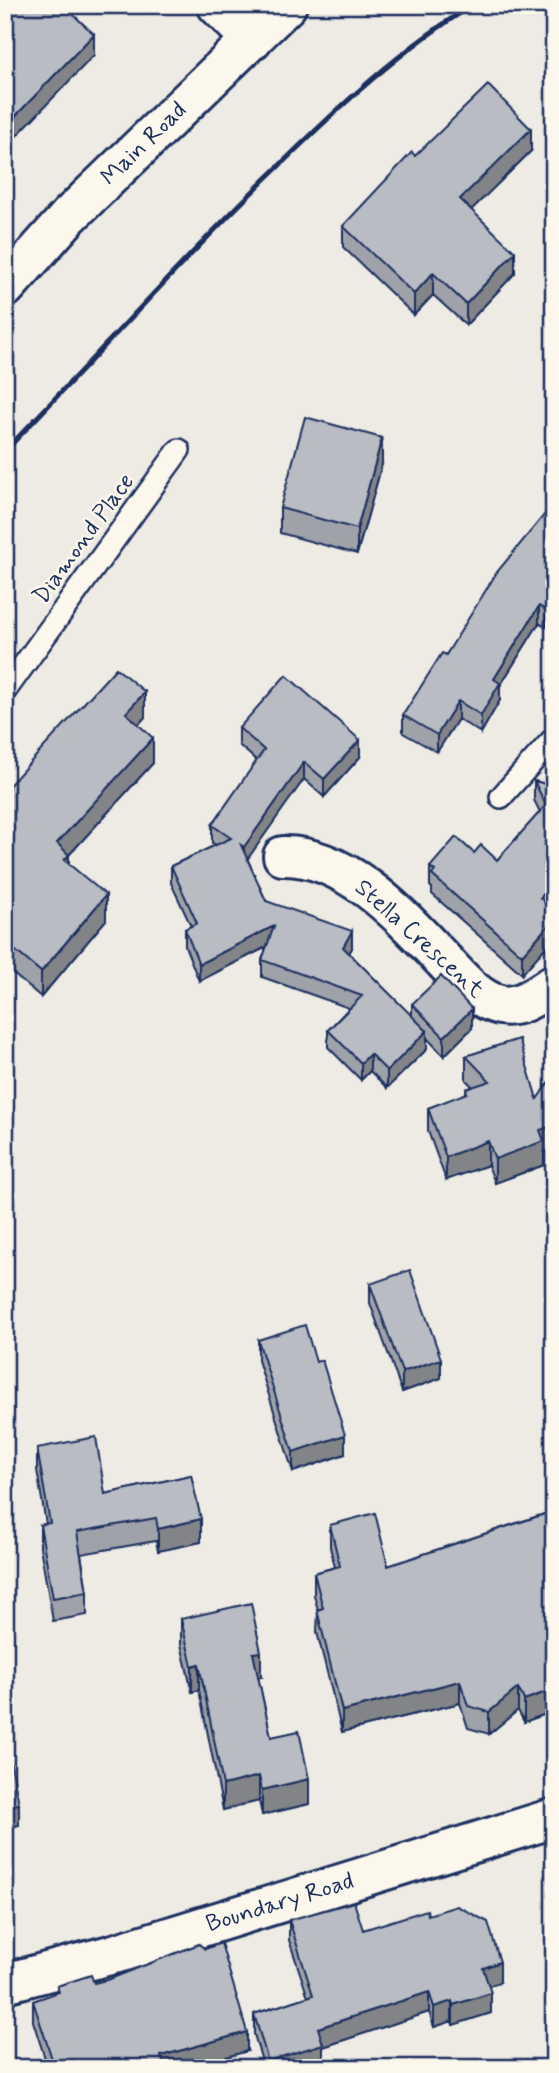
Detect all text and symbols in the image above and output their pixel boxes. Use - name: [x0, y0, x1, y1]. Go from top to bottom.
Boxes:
- street label: Main Road: [94, 95, 194, 193]
- street label: Diamond Place: [26, 467, 142, 611]
- street label: Stella Crescent: [348, 873, 490, 1005]
- street label: Boundary Road: [202, 1866, 358, 1940]

